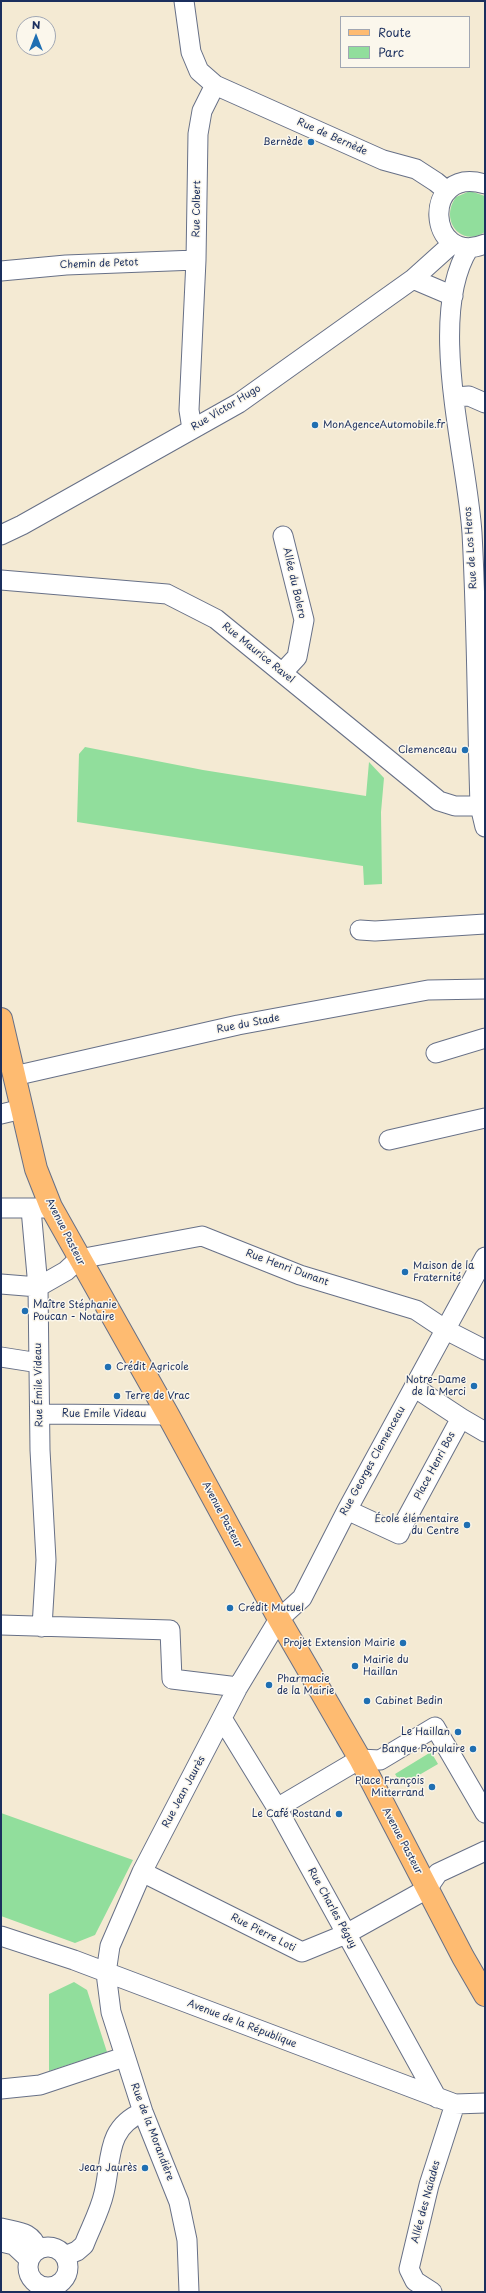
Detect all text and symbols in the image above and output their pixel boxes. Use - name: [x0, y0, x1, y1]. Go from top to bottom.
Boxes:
- north arrow: [16, 16, 56, 56]
- text: N: [32, 16, 40, 33]
- legend: [340, 16, 470, 68]
- text: Route: [378, 23, 411, 41]
- text: Parc: [378, 43, 404, 61]
- street label: Rue de Bernède: [295, 116, 369, 158]
- place label: Bernède: [263, 136, 303, 148]
- marker: Bernède: [306, 137, 316, 147]
- street label: Rue Colbert: [191, 180, 203, 238]
- street label: Chemin de Petot: [60, 257, 138, 271]
- street label: Rue Victor Hugo: [189, 383, 263, 433]
- place label: MonAgenceAutomobile.fr: [323, 419, 445, 431]
- marker: MonAgenceAutomobile.fr: [310, 420, 320, 430]
- street label: Rue de Los Heros: [462, 506, 480, 590]
- street label: Allée du Bolero: [280, 546, 308, 620]
- street label: Rue Maurice Ravel: [219, 620, 297, 686]
- place label: Clemenceau: [398, 744, 457, 756]
- marker: Clemenceau: [460, 745, 470, 755]
- street label: Rue du Stade: [216, 1012, 280, 1036]
- street label: Avenue Pasteur: [43, 1196, 87, 1268]
- street label: Rue Henri Dunant: [244, 1247, 330, 1289]
- place label: Maison de la Fraternité: [413, 1260, 474, 1284]
- marker: Maison de la Fraternité: [400, 1267, 410, 1277]
- place label: Maître Stéphanie Poucan - Notaire: [33, 1299, 117, 1322]
- marker: Maître Stéphanie Poucan - Notaire: [20, 1306, 30, 1316]
- street label: Rue Émile Videau: [32, 1343, 46, 1427]
- place label: Crédit Agricole: [116, 1361, 189, 1373]
- marker: Crédit Agricole: [103, 1362, 113, 1372]
- place label: Notre-Dame de la Merci: [406, 1374, 466, 1398]
- marker: Notre-Dame de la Merci: [469, 1381, 479, 1391]
- place label: Terre de Vrac: [125, 1390, 190, 1402]
- marker: Terre de Vrac: [112, 1391, 122, 1401]
- street label: Rue Georges Clemenceau: [338, 1404, 408, 1518]
- street label: Rue Emile Videau: [62, 1408, 146, 1420]
- street label: Place Henri Bos: [412, 1430, 458, 1502]
- street label: Avenue Pasteur: [199, 1480, 245, 1550]
- place label: École élémentaire du Centre: [375, 1513, 459, 1536]
- marker: École élémentaire du Centre: [462, 1520, 472, 1530]
- place label: Crédit Mutuel: [238, 1602, 304, 1614]
- marker: Crédit Mutuel: [225, 1603, 235, 1613]
- place label: Projet Extension Mairie: [283, 1637, 395, 1649]
- marker: Projet Extension Mairie: [398, 1638, 408, 1648]
- place label: Mairie du Haillan: [363, 1654, 409, 1678]
- marker: Mairie du Haillan: [350, 1661, 360, 1671]
- place label: Pharmacie de la Mairie: [277, 1673, 334, 1696]
- marker: Pharmacie de la Mairie: [264, 1680, 274, 1690]
- place label: Cabinet Bedin: [375, 1695, 443, 1707]
- marker: Cabinet Bedin: [362, 1696, 372, 1706]
- place label: Le Haillan: [401, 1726, 450, 1738]
- marker: Le Haillan: [453, 1727, 463, 1737]
- place label: Banque Populaire: [381, 1743, 465, 1755]
- marker: Banque Populaire: [468, 1744, 478, 1754]
- street label: Rue Jean Jaurès: [160, 1754, 208, 1830]
- place label: Place François Mitterrand: [355, 1775, 424, 1798]
- marker: Place François Mitterrand: [427, 1782, 437, 1792]
- street label: Avenue Pasteur: [379, 1806, 425, 1876]
- place label: Le Café Rostand: [252, 1808, 331, 1820]
- marker: Le Café Rostand: [334, 1809, 344, 1819]
- street label: Rue Charles Péguy: [305, 1866, 359, 1950]
- street label: Rue Pierre Loti: [229, 1911, 297, 1955]
- street label: Avenue de la République: [186, 1998, 298, 2050]
- street label: Rue de la Morandière: [128, 2081, 176, 2183]
- street label: Allée des Naïades: [409, 2159, 443, 2245]
- place label: Jean Jaurès: [79, 2162, 137, 2174]
- marker: Jean Jaurès: [140, 2163, 150, 2173]

